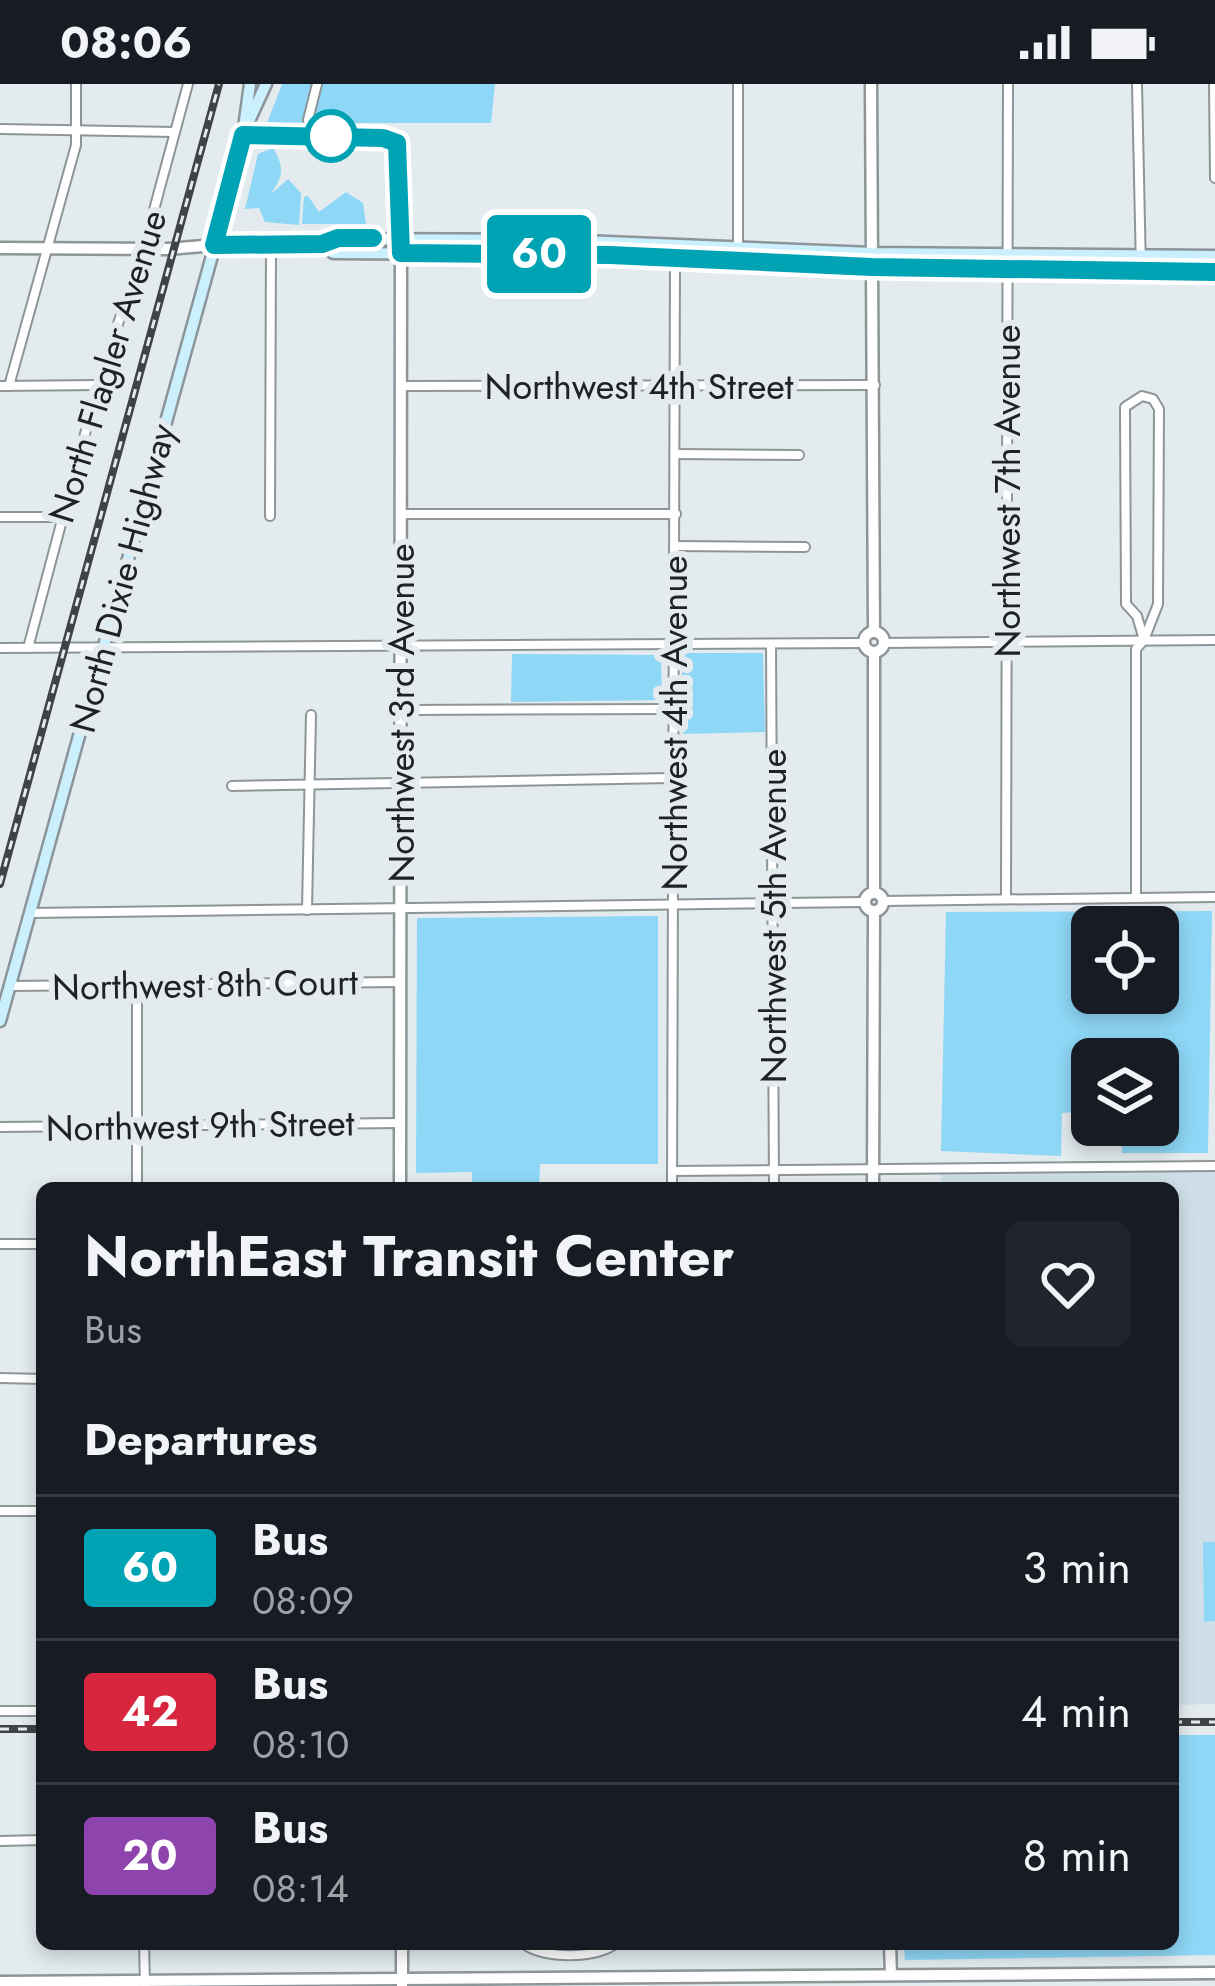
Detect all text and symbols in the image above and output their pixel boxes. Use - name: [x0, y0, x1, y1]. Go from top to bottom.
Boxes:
- text: 08:06: [60, 10, 192, 75]
- unlabelled marker: [306, 111, 356, 161]
- street label: North Flagler Avenue: [35, 203, 179, 529]
- line badge: 60: [485, 215, 593, 293]
- text: 60: [511, 223, 567, 284]
- street label: Northwest 7th Avenue: [981, 324, 1033, 658]
- street label: Northwest 4th Street: [485, 360, 794, 412]
- street label: North Dixie Highway: [56, 418, 188, 738]
- street label: Northwest 3rd Avenue: [375, 543, 427, 883]
- street label: Northwest 4th Avenue: [648, 555, 700, 891]
- street label: Northwest 5th Avenue: [747, 749, 799, 1083]
- map controls: [1071, 906, 1179, 1146]
- button: locate: [1071, 906, 1179, 1014]
- street label: Northwest 8th Court: [52, 955, 359, 1013]
- button: layers: [1071, 1038, 1179, 1146]
- street label: Northwest 9th Street: [45, 1096, 355, 1154]
- text: NorthEast Transit Center: [84, 1215, 734, 1297]
- button: heart: [1005, 1221, 1131, 1347]
- text: Bus: [84, 1301, 142, 1358]
- text: Departures: [84, 1407, 318, 1472]
- text: Bus: [252, 1507, 328, 1572]
- text: 3 min: [1023, 1535, 1131, 1600]
- text: 60: [122, 1537, 178, 1598]
- text: 08:09: [252, 1572, 354, 1629]
- text: Bus: [252, 1651, 328, 1716]
- text: 4 min: [1021, 1679, 1131, 1744]
- text: 42: [122, 1681, 178, 1742]
- text: 08:10: [252, 1716, 349, 1773]
- text: Bus: [252, 1795, 328, 1860]
- text: 8 min: [1023, 1823, 1131, 1888]
- text: 20: [122, 1825, 178, 1886]
- text: 08:14: [252, 1860, 349, 1917]

